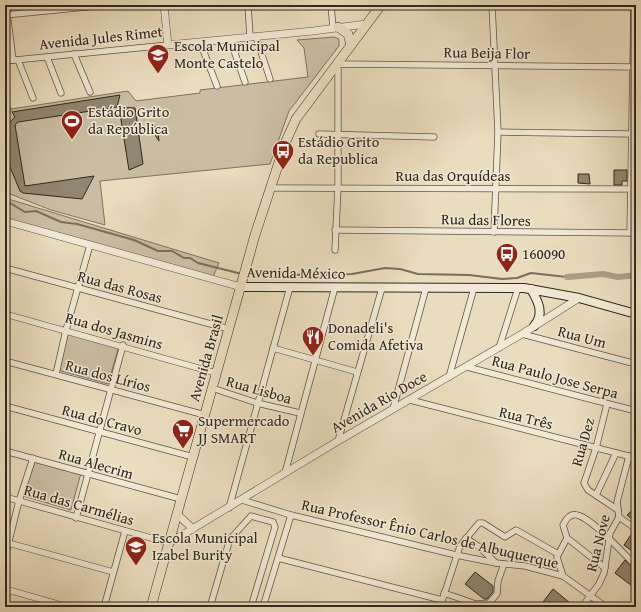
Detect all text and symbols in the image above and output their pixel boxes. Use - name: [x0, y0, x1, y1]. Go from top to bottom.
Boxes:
- street label: Avenida Jules Rimet: [38, 20, 165, 54]
- place label: Escola Municipal Monte Castelo: [174, 35, 280, 73]
- street label: Rua Beija Flor: [443, 41, 531, 64]
- school or university icon: Escola Municipal Monte Castelo: [145, 42, 171, 75]
- place label: Estádio Grito da República: [88, 101, 170, 139]
- sports icon: Estádio Grito da República: [59, 108, 85, 141]
- place label: Estádio Grito da Republica: [298, 131, 380, 169]
- bus stop icon: Estádio Grito da Republica: [270, 138, 296, 171]
- street label: Rua das Orquídeas: [396, 165, 510, 186]
- street label: Rua das Flores: [441, 208, 531, 231]
- bus stop icon: 160090: [494, 241, 520, 274]
- place label: 160090: [522, 243, 565, 264]
- street label: Avenida México: [246, 261, 346, 284]
- street label: Rua das Rosas: [75, 265, 165, 308]
- street label: Rua dos Jasmins: [63, 307, 165, 354]
- street label: Avenida Brasil: [183, 312, 228, 404]
- place label: Donadeli's Comida Afetiva: [328, 317, 423, 355]
- street label: Rua Um: [556, 320, 609, 353]
- restaurant icon: Donadeli's Comida Afetiva: [300, 324, 326, 357]
- street label: Rua Paulo Jose Serpa: [490, 350, 621, 403]
- street label: Rua dos Lírios: [63, 354, 153, 397]
- street label: Avenida Rio Doce: [327, 366, 431, 438]
- street label: Rua Lisboa: [224, 370, 294, 409]
- street label: Rua do Cravo: [60, 399, 145, 440]
- street label: Rua Três: [497, 401, 555, 434]
- place label: Supermercado JJ SMART: [196, 410, 290, 448]
- street label: Rua Dez: [566, 415, 600, 469]
- supermarket icon: Supermercado JJ SMART: [170, 417, 196, 450]
- street label: Rua Alecrim: [56, 443, 137, 484]
- street label: Rua das Carmélias: [22, 479, 137, 530]
- street label: Rua Professor Ênio Carlos de Albuquerque: [300, 494, 561, 573]
- street label: Rua Nove: [580, 512, 615, 574]
- place label: Escola Municipal Izabel Burity: [152, 527, 258, 565]
- school or university icon: Escola Municipal Izabel Burity: [123, 534, 149, 567]

